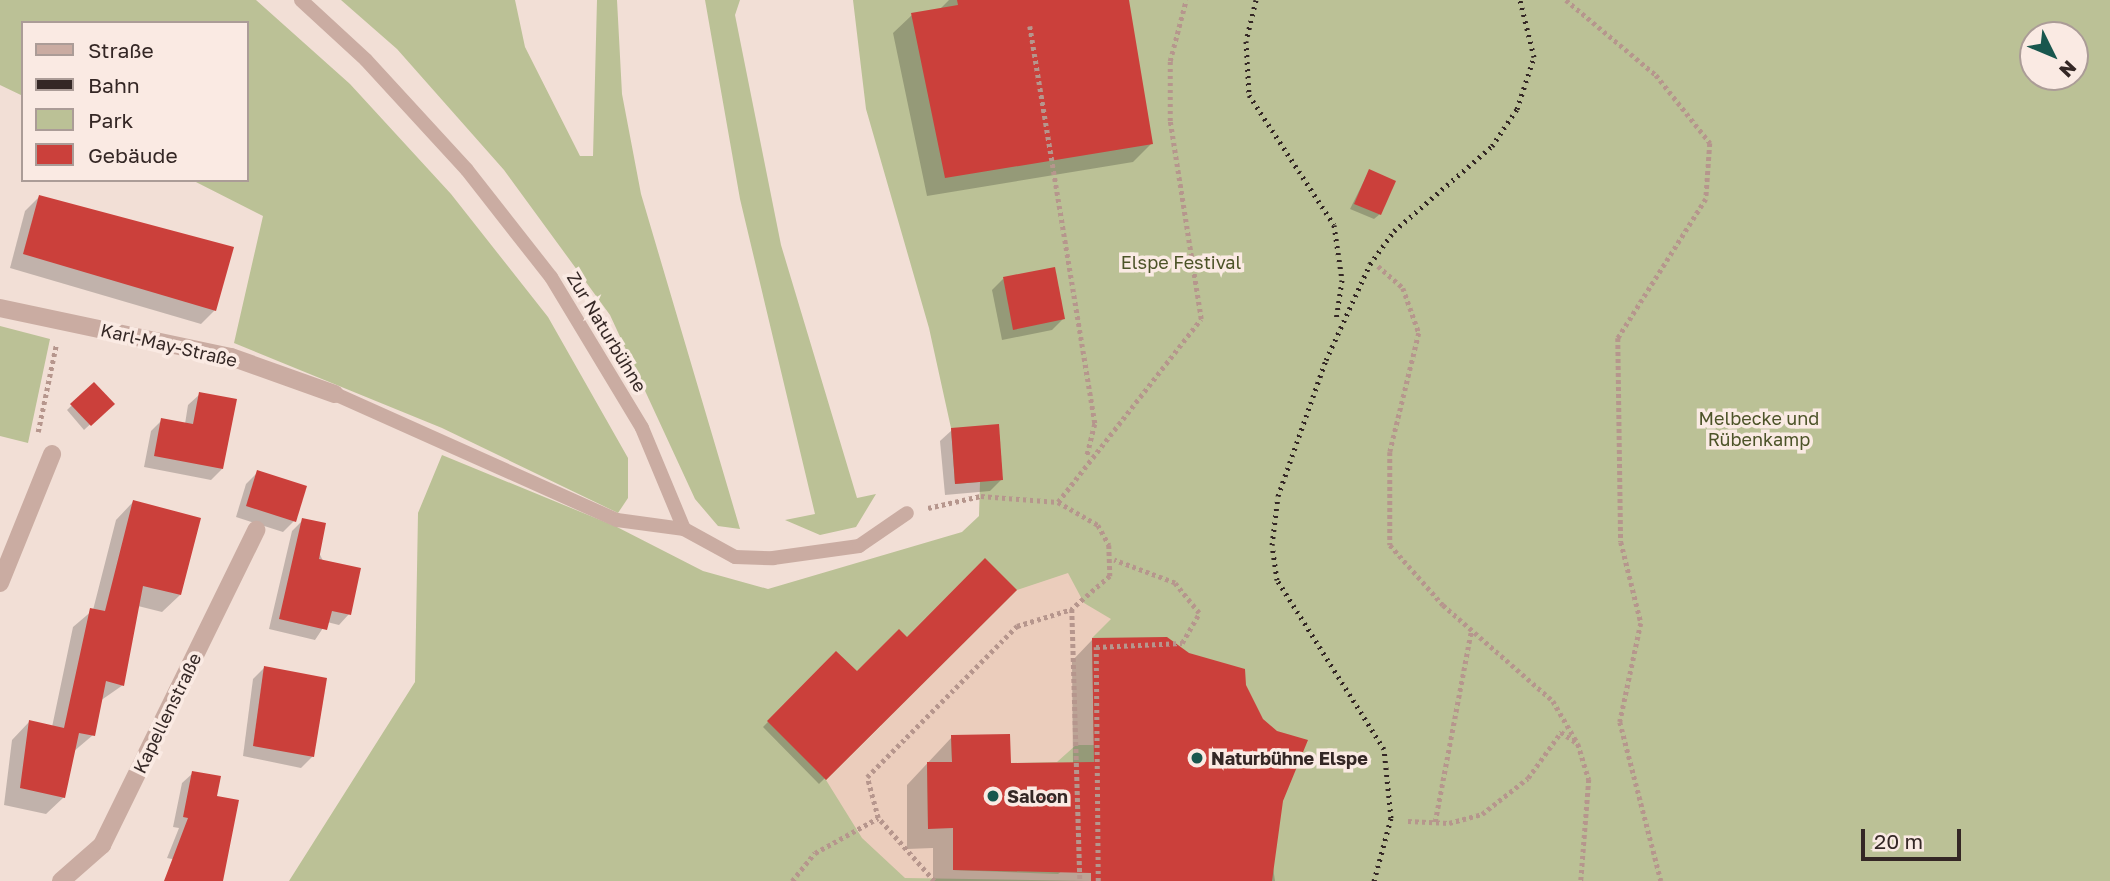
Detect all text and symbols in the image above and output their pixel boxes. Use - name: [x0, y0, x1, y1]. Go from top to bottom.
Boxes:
- legend: [21, 21, 248, 182]
- north arrow: [2019, 21, 2089, 91]
- text: Straße: [88, 37, 154, 63]
- text: N: [2055, 56, 2082, 82]
- text: Bahn: [88, 72, 140, 98]
- text: Park: [88, 107, 133, 133]
- text: Gebäude: [88, 142, 178, 168]
- park label: Elspe Festival: [1121, 251, 1241, 273]
- street label: Zur Naturbühne: [563, 268, 651, 396]
- street label: Karl-May-Straße: [99, 319, 239, 371]
- park label: Melbecke und Rübenkamp: [1699, 408, 1819, 450]
- street label: Kapellenstraße: [128, 649, 206, 777]
- place label: Naturbühne Elspe: [1211, 747, 1368, 769]
- marker: Naturbühne Elspe: [1189, 750, 1205, 766]
- place label: Saloon: [1007, 785, 1068, 807]
- marker: Saloon: [985, 788, 1001, 804]
- scale bar: [1865, 814, 1965, 858]
- text: 20 m: [1874, 828, 1923, 854]

